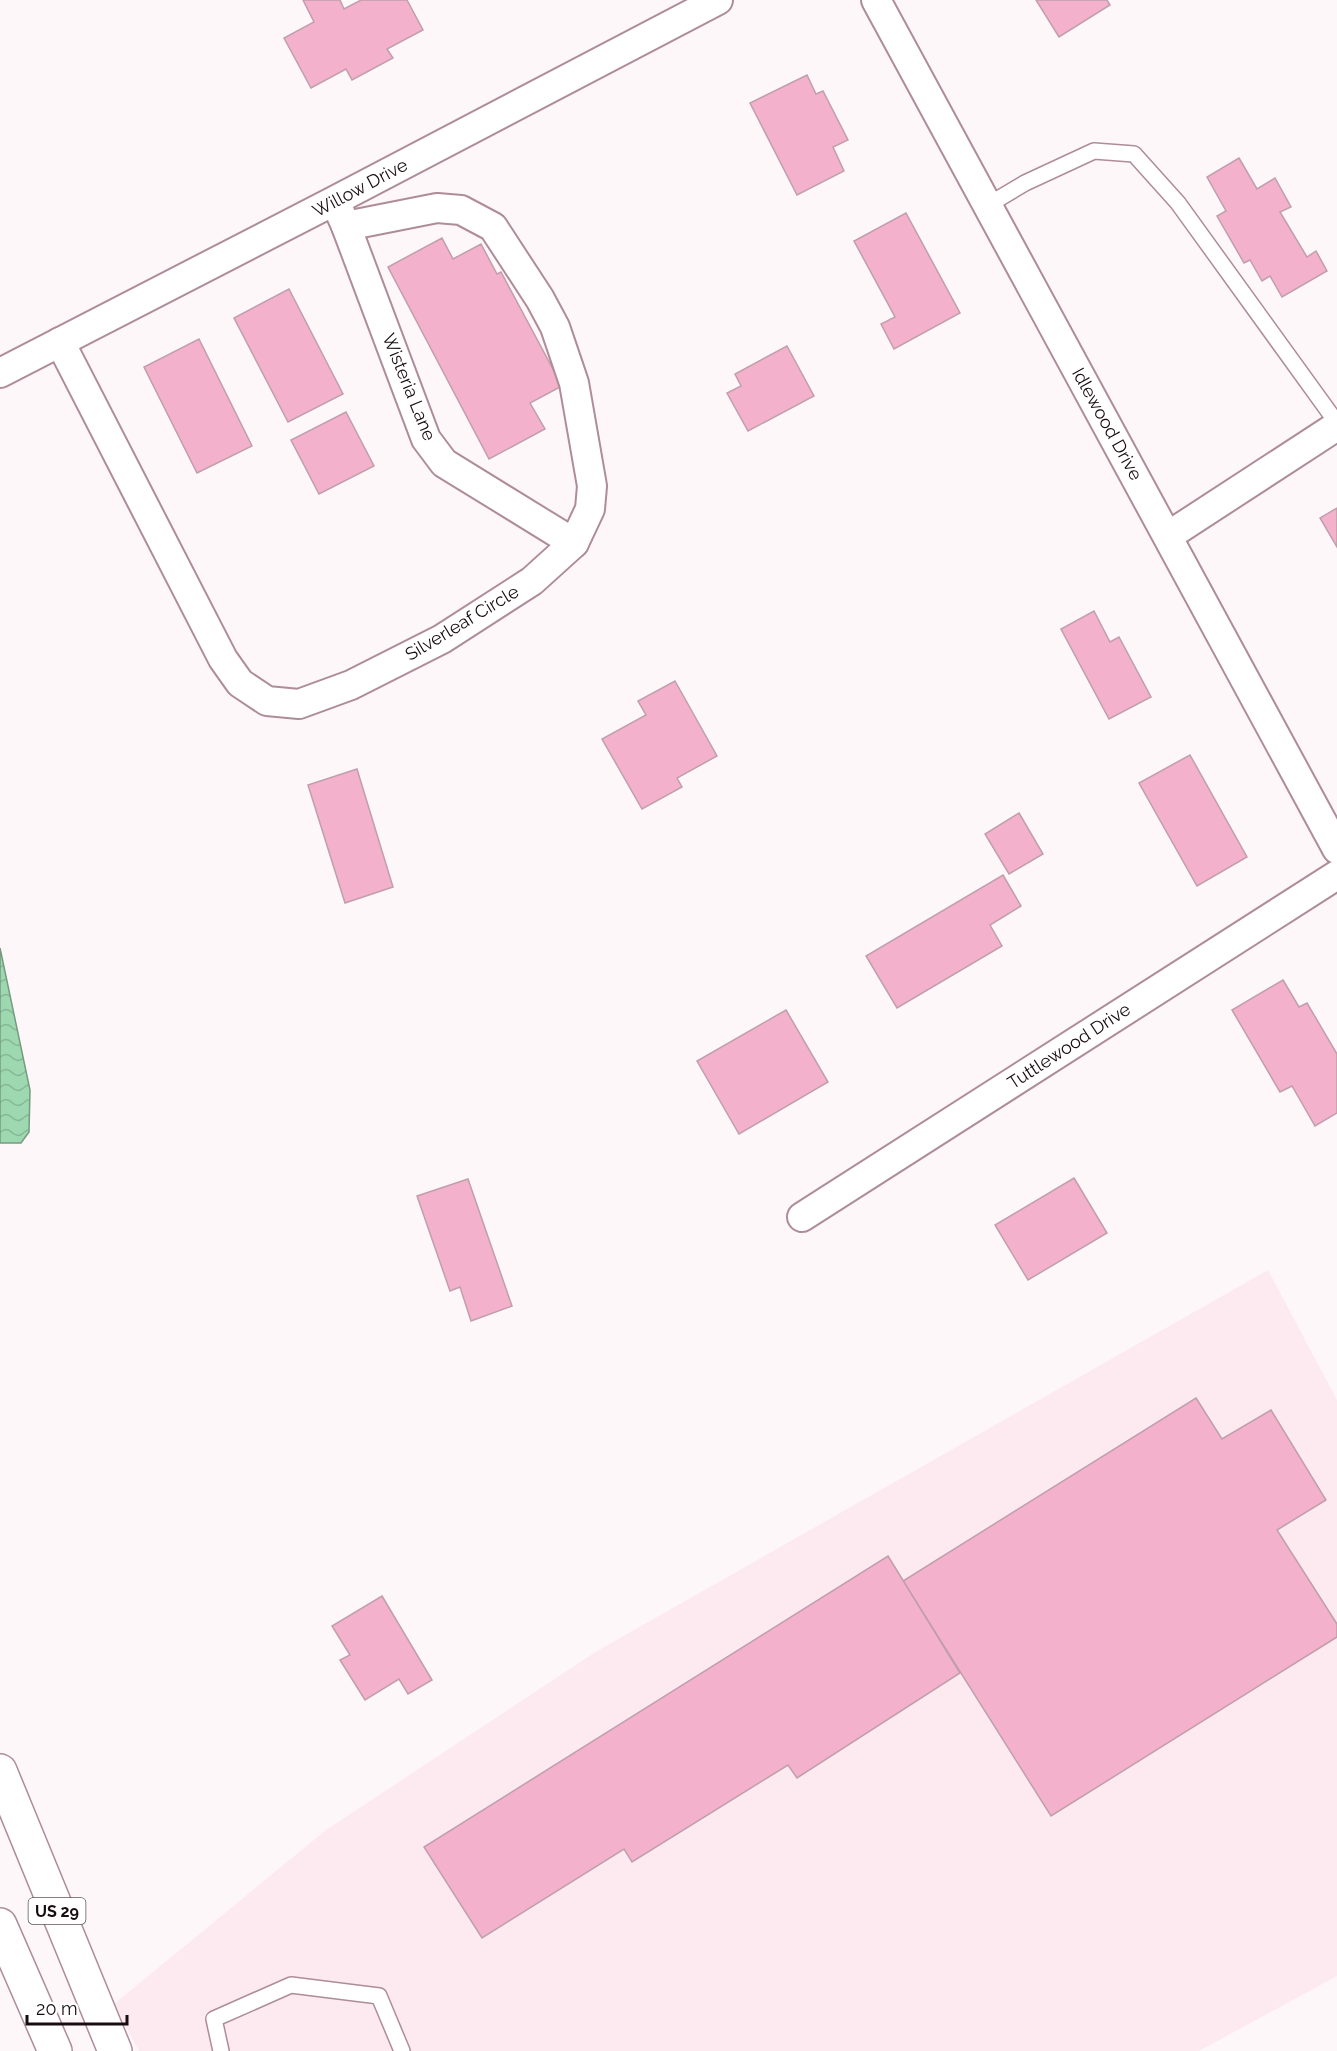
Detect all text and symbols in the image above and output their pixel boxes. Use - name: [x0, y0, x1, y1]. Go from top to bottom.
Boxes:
- street label: Willow Drive: [309, 154, 411, 221]
- street label: Wisteria Lane: [378, 330, 441, 444]
- street label: Idlewood Drive: [1068, 364, 1147, 484]
- street label: Silverleaf Circle: [401, 580, 523, 665]
- street label: Tuttlewood Drive: [1004, 998, 1134, 1093]
- road number: US 29: [28, 1898, 86, 1924]
- scale bar: [27, 1988, 128, 2026]
- text: 20 m: [36, 1998, 78, 2019]

